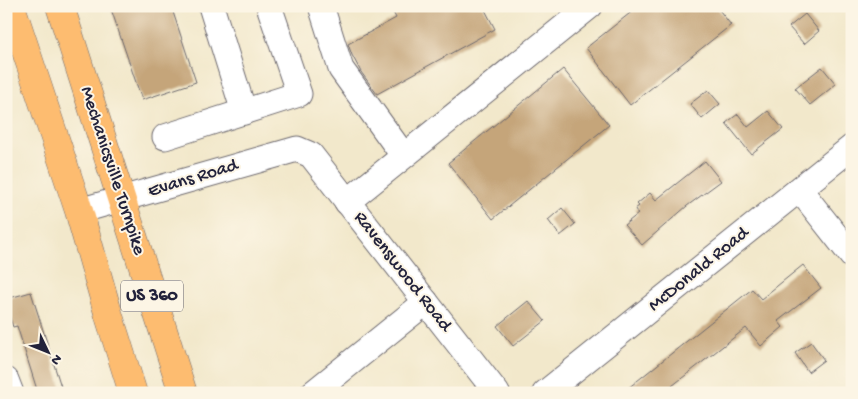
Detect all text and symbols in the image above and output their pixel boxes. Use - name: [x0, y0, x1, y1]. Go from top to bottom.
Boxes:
- street label: Mechanicsville Turnpike: [74, 84, 150, 258]
- street label: Evans Road: [145, 154, 243, 204]
- street label: Ravenswood Road: [348, 207, 457, 338]
- street label: McDonald Road: [644, 221, 755, 318]
- road number: US 360: [121, 280, 183, 312]
- north arrow: [22, 326, 72, 376]
- text: N: [46, 350, 65, 368]

